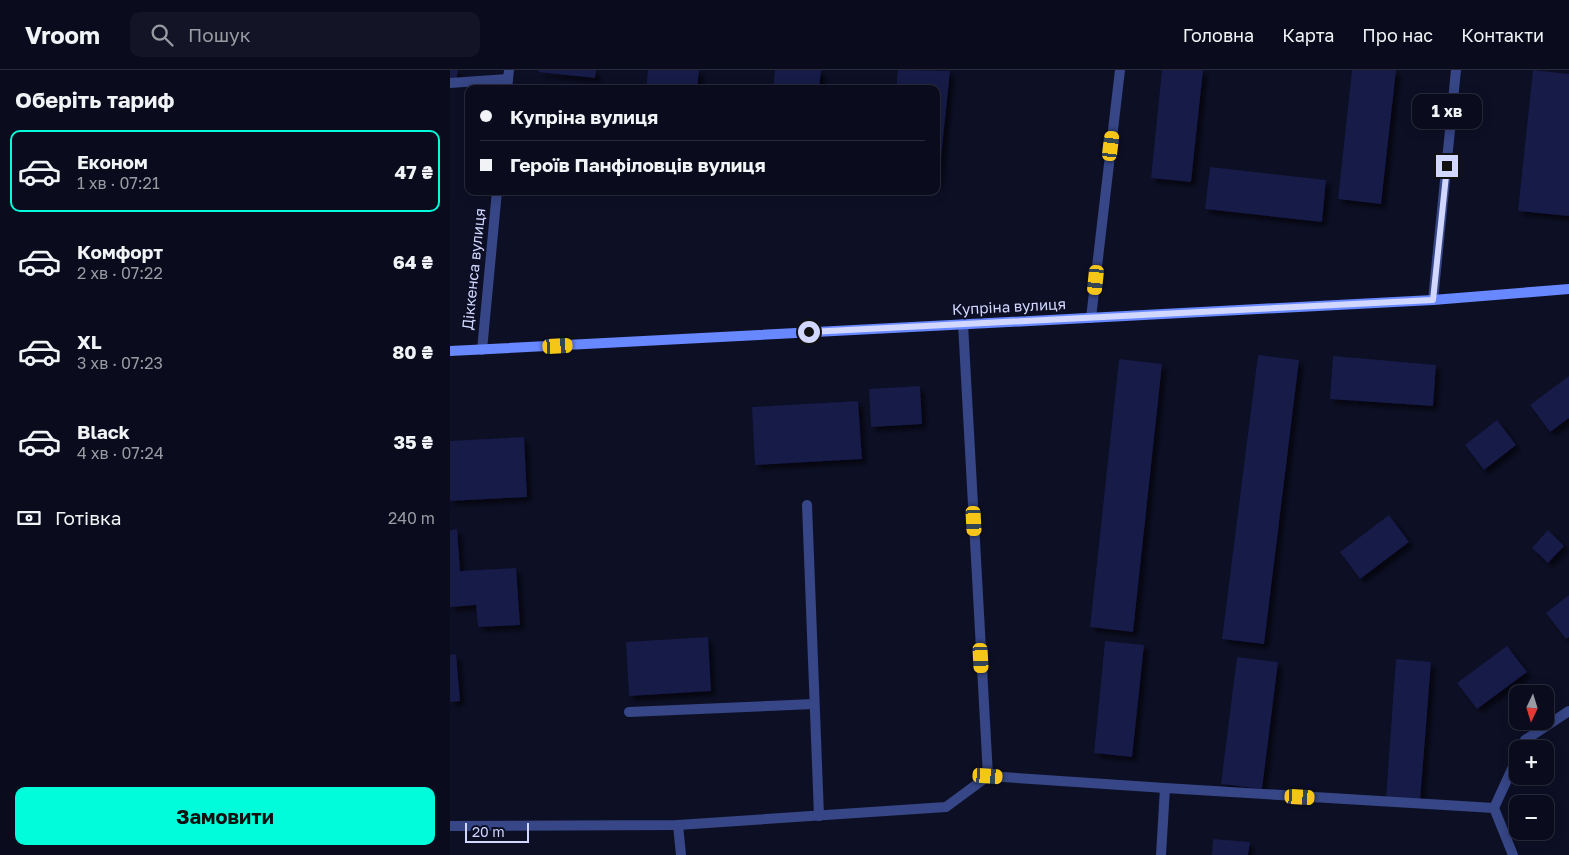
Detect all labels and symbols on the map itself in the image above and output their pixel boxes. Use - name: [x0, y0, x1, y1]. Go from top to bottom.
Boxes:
- callout: 1 хв: [1412, 93, 1482, 128]
- car: [1101, 130, 1120, 162]
- route end: [1436, 155, 1458, 177]
- street label: Діккенса вулиця: [458, 207, 488, 331]
- car: [1086, 264, 1105, 296]
- street label: Купріна вулиця: [951, 294, 1066, 318]
- route start: [798, 321, 820, 343]
- car: [542, 338, 573, 354]
- car: [965, 506, 982, 536]
- car: [972, 643, 989, 673]
- north arrow: [1509, 685, 1554, 730]
- car: [972, 767, 1003, 785]
- car: [1284, 789, 1315, 805]
- scale bar: [465, 820, 529, 843]

